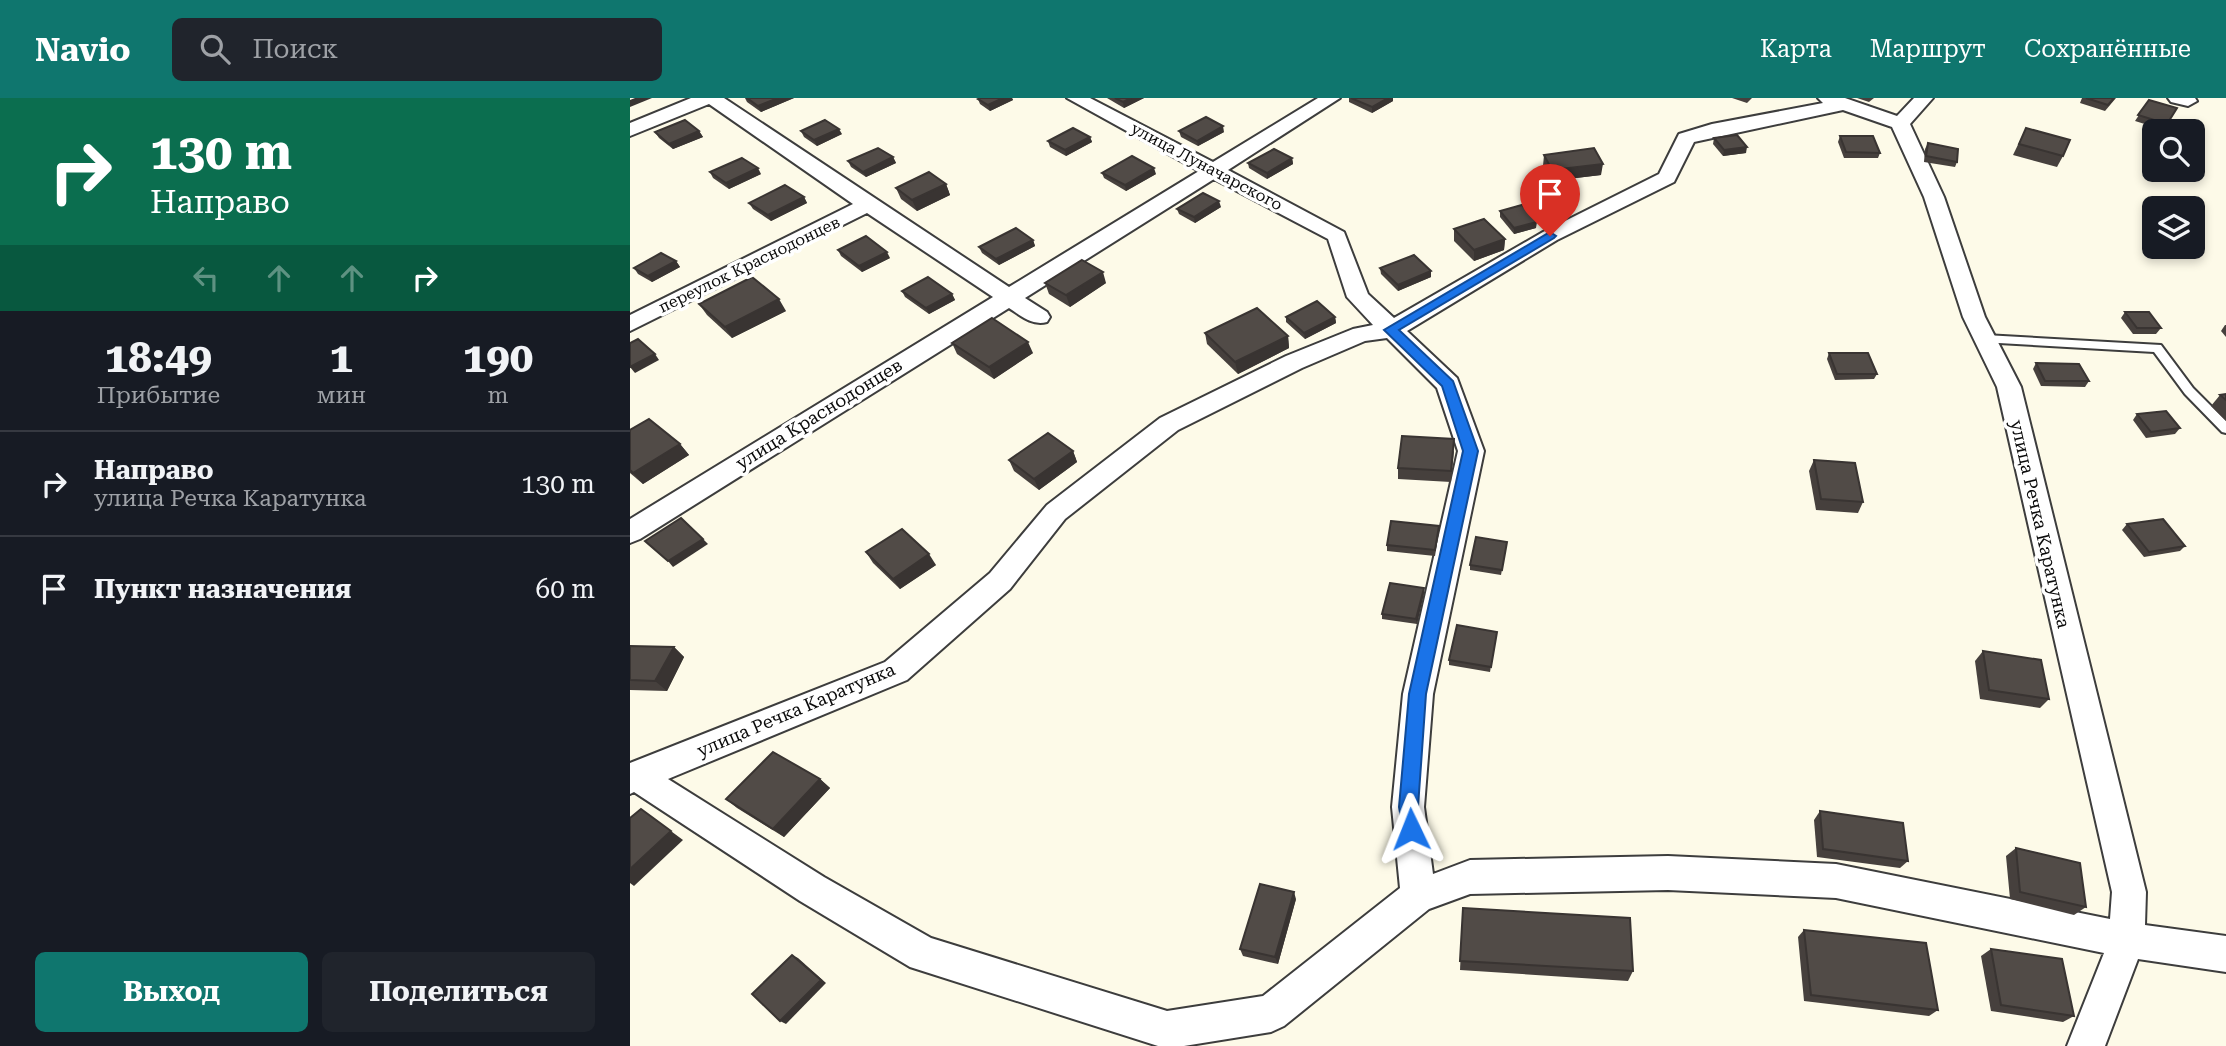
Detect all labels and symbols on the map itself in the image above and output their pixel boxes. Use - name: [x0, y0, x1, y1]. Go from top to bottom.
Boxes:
- street label: улица Луначарского: [1128, 118, 1286, 215]
- pin: [1520, 164, 1580, 236]
- street label: переулок Краснодонцев: [655, 212, 843, 317]
- street label: улица Краснодонцев: [732, 354, 906, 473]
- street label: улица Речка Каратунка: [2006, 418, 2075, 630]
- street label: улица Речка Каратунка: [694, 658, 898, 761]
- position arrow: [1374, 792, 1448, 866]

